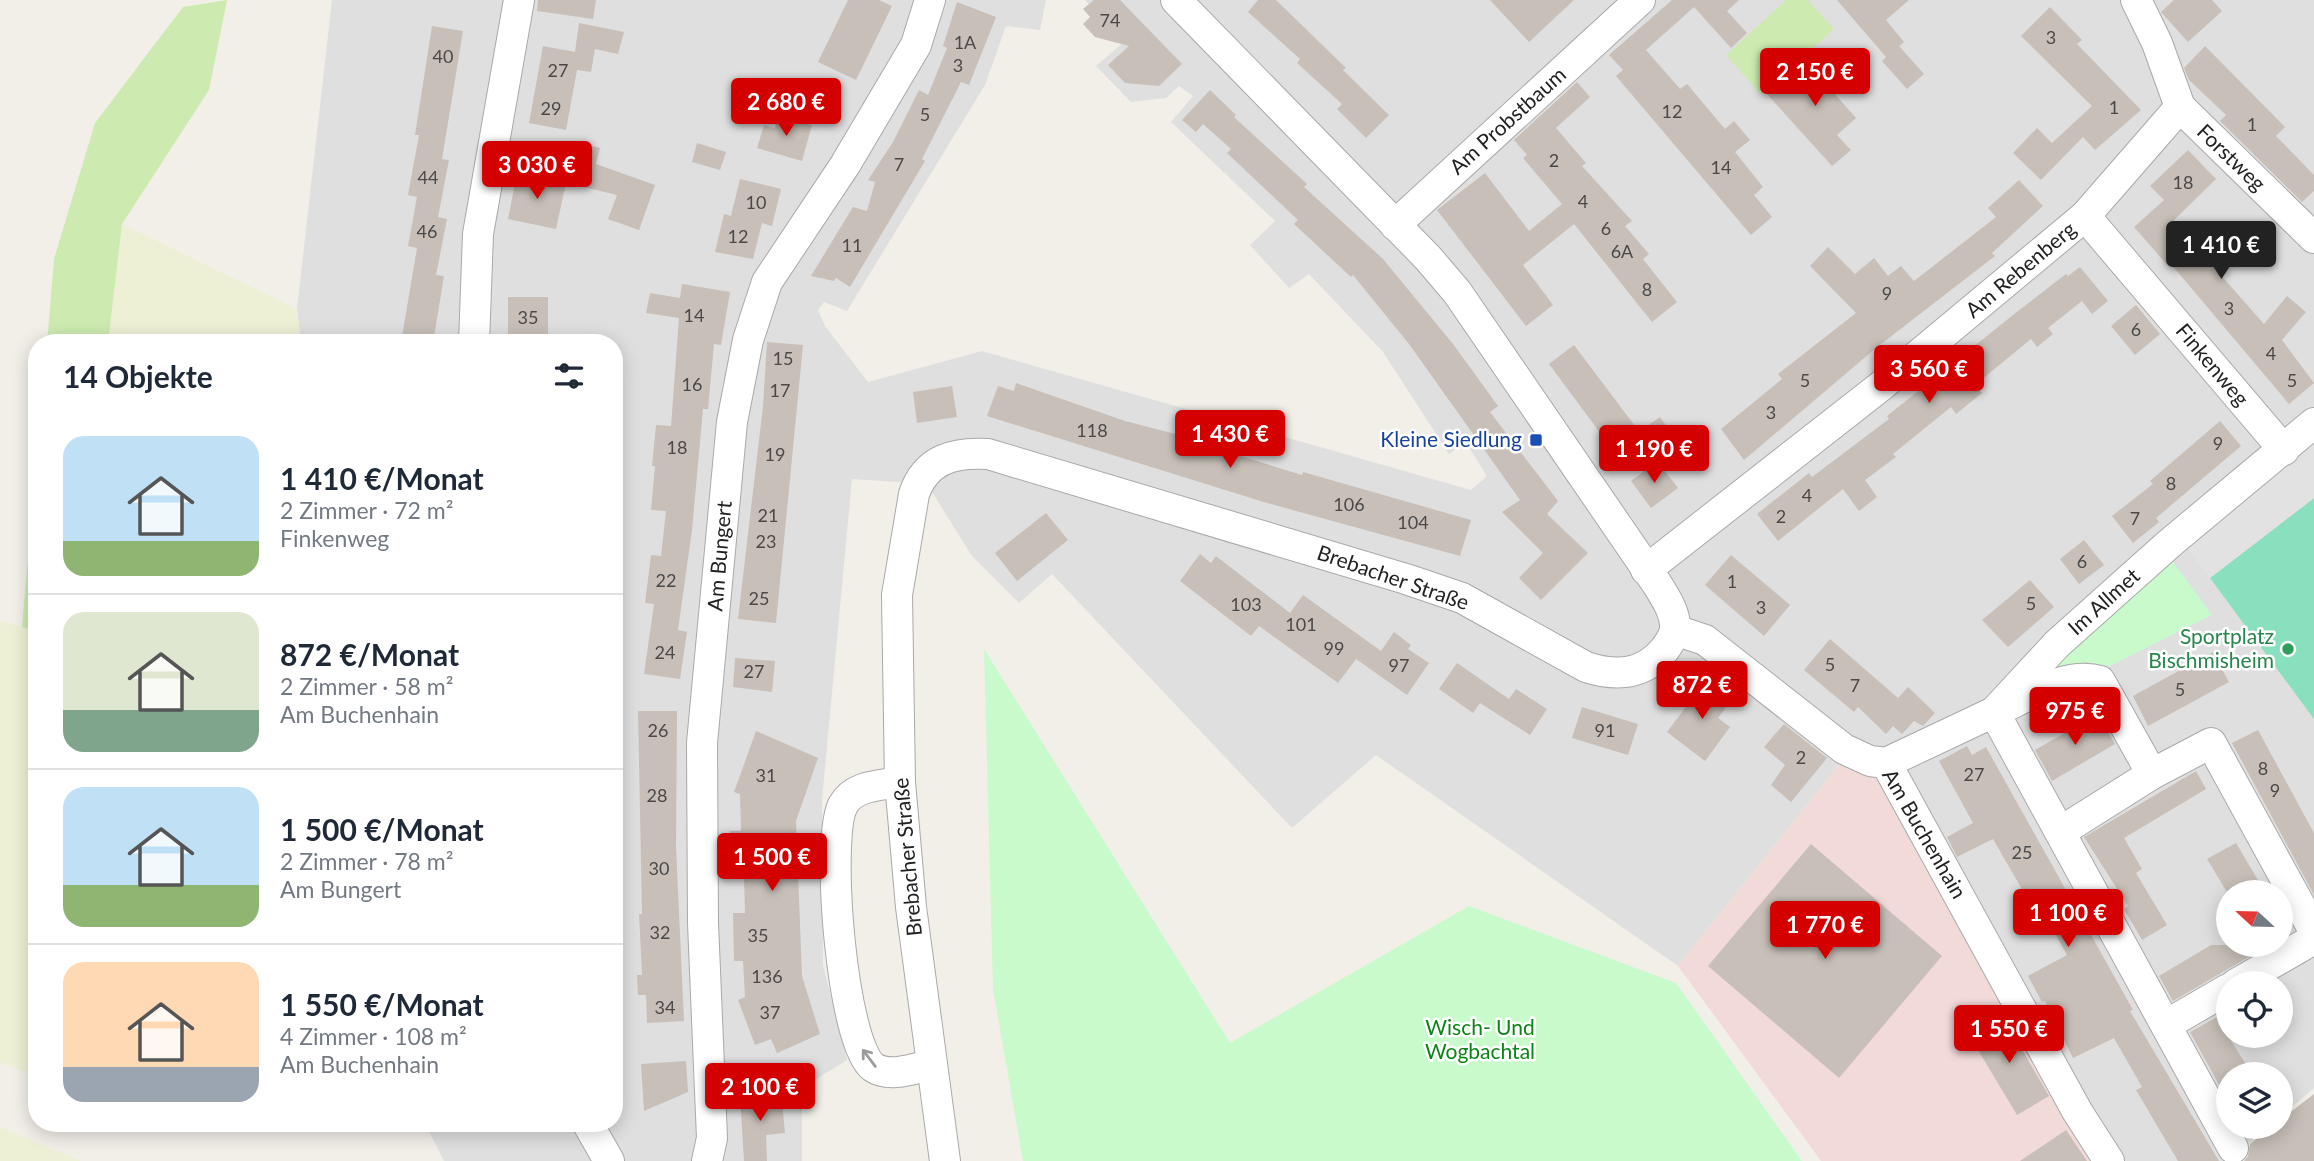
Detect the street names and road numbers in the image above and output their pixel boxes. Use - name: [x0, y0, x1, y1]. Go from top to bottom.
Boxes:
- street label: Am Probstbaum: [1444, 61, 1570, 179]
- street label: Forstweg: [2193, 118, 2272, 196]
- street label: Am Rebenberg: [1960, 215, 2080, 322]
- street label: Finkenweg: [2172, 318, 2255, 410]
- street label: Am Bungert: [701, 499, 736, 612]
- street label: Brebacher Straße: [1314, 539, 1473, 614]
- street label: Im Allmet: [2062, 562, 2144, 639]
- street label: Am Buchenhain: [1878, 764, 1972, 902]
- street label: Brebacher Straße: [887, 777, 926, 937]

